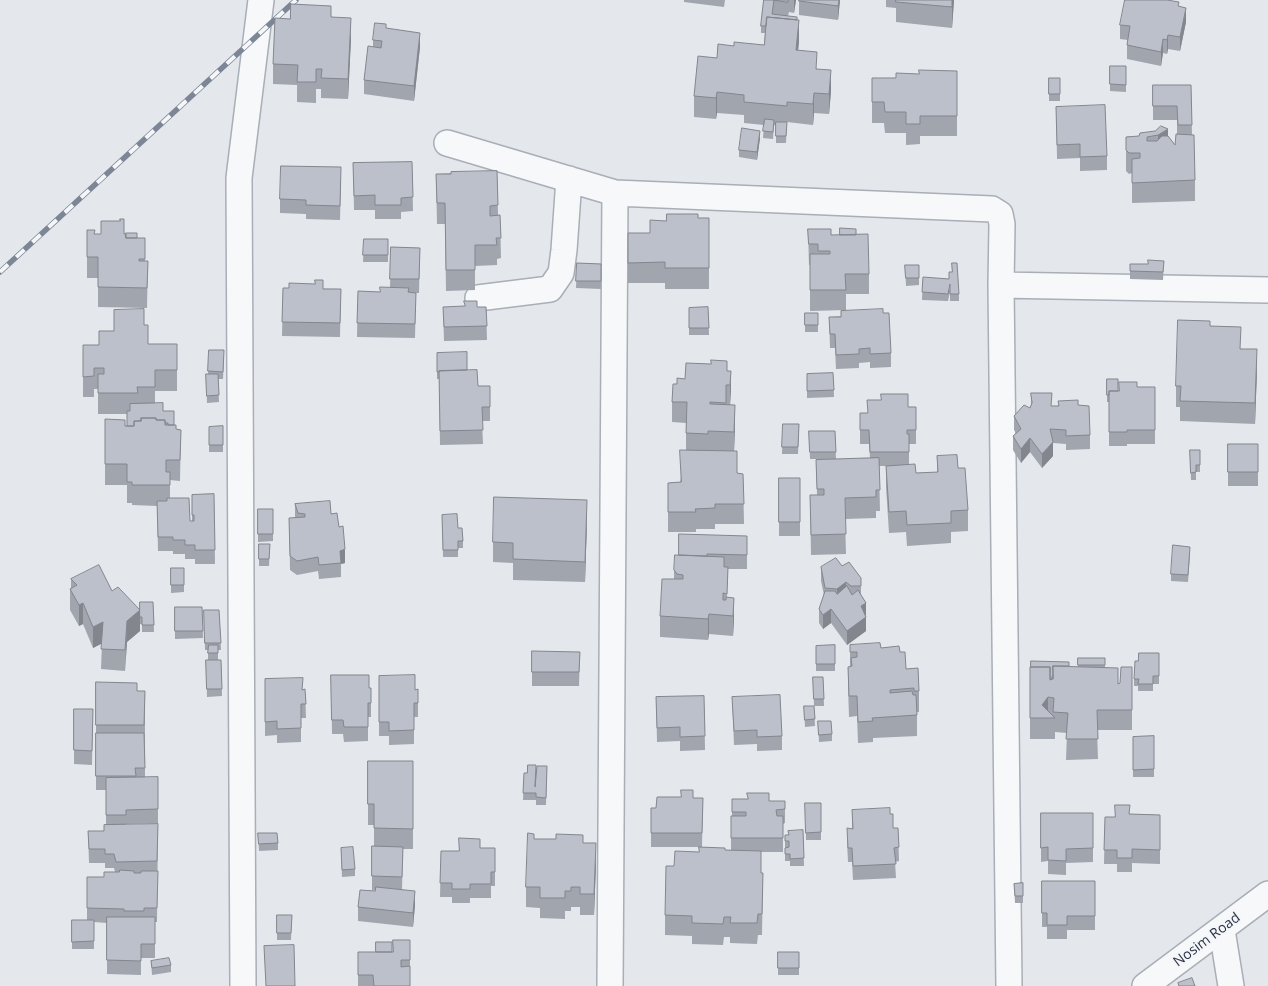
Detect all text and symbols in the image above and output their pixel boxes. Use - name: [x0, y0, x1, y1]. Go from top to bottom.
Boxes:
- street label: Nosim Road: [1170, 909, 1244, 971]

